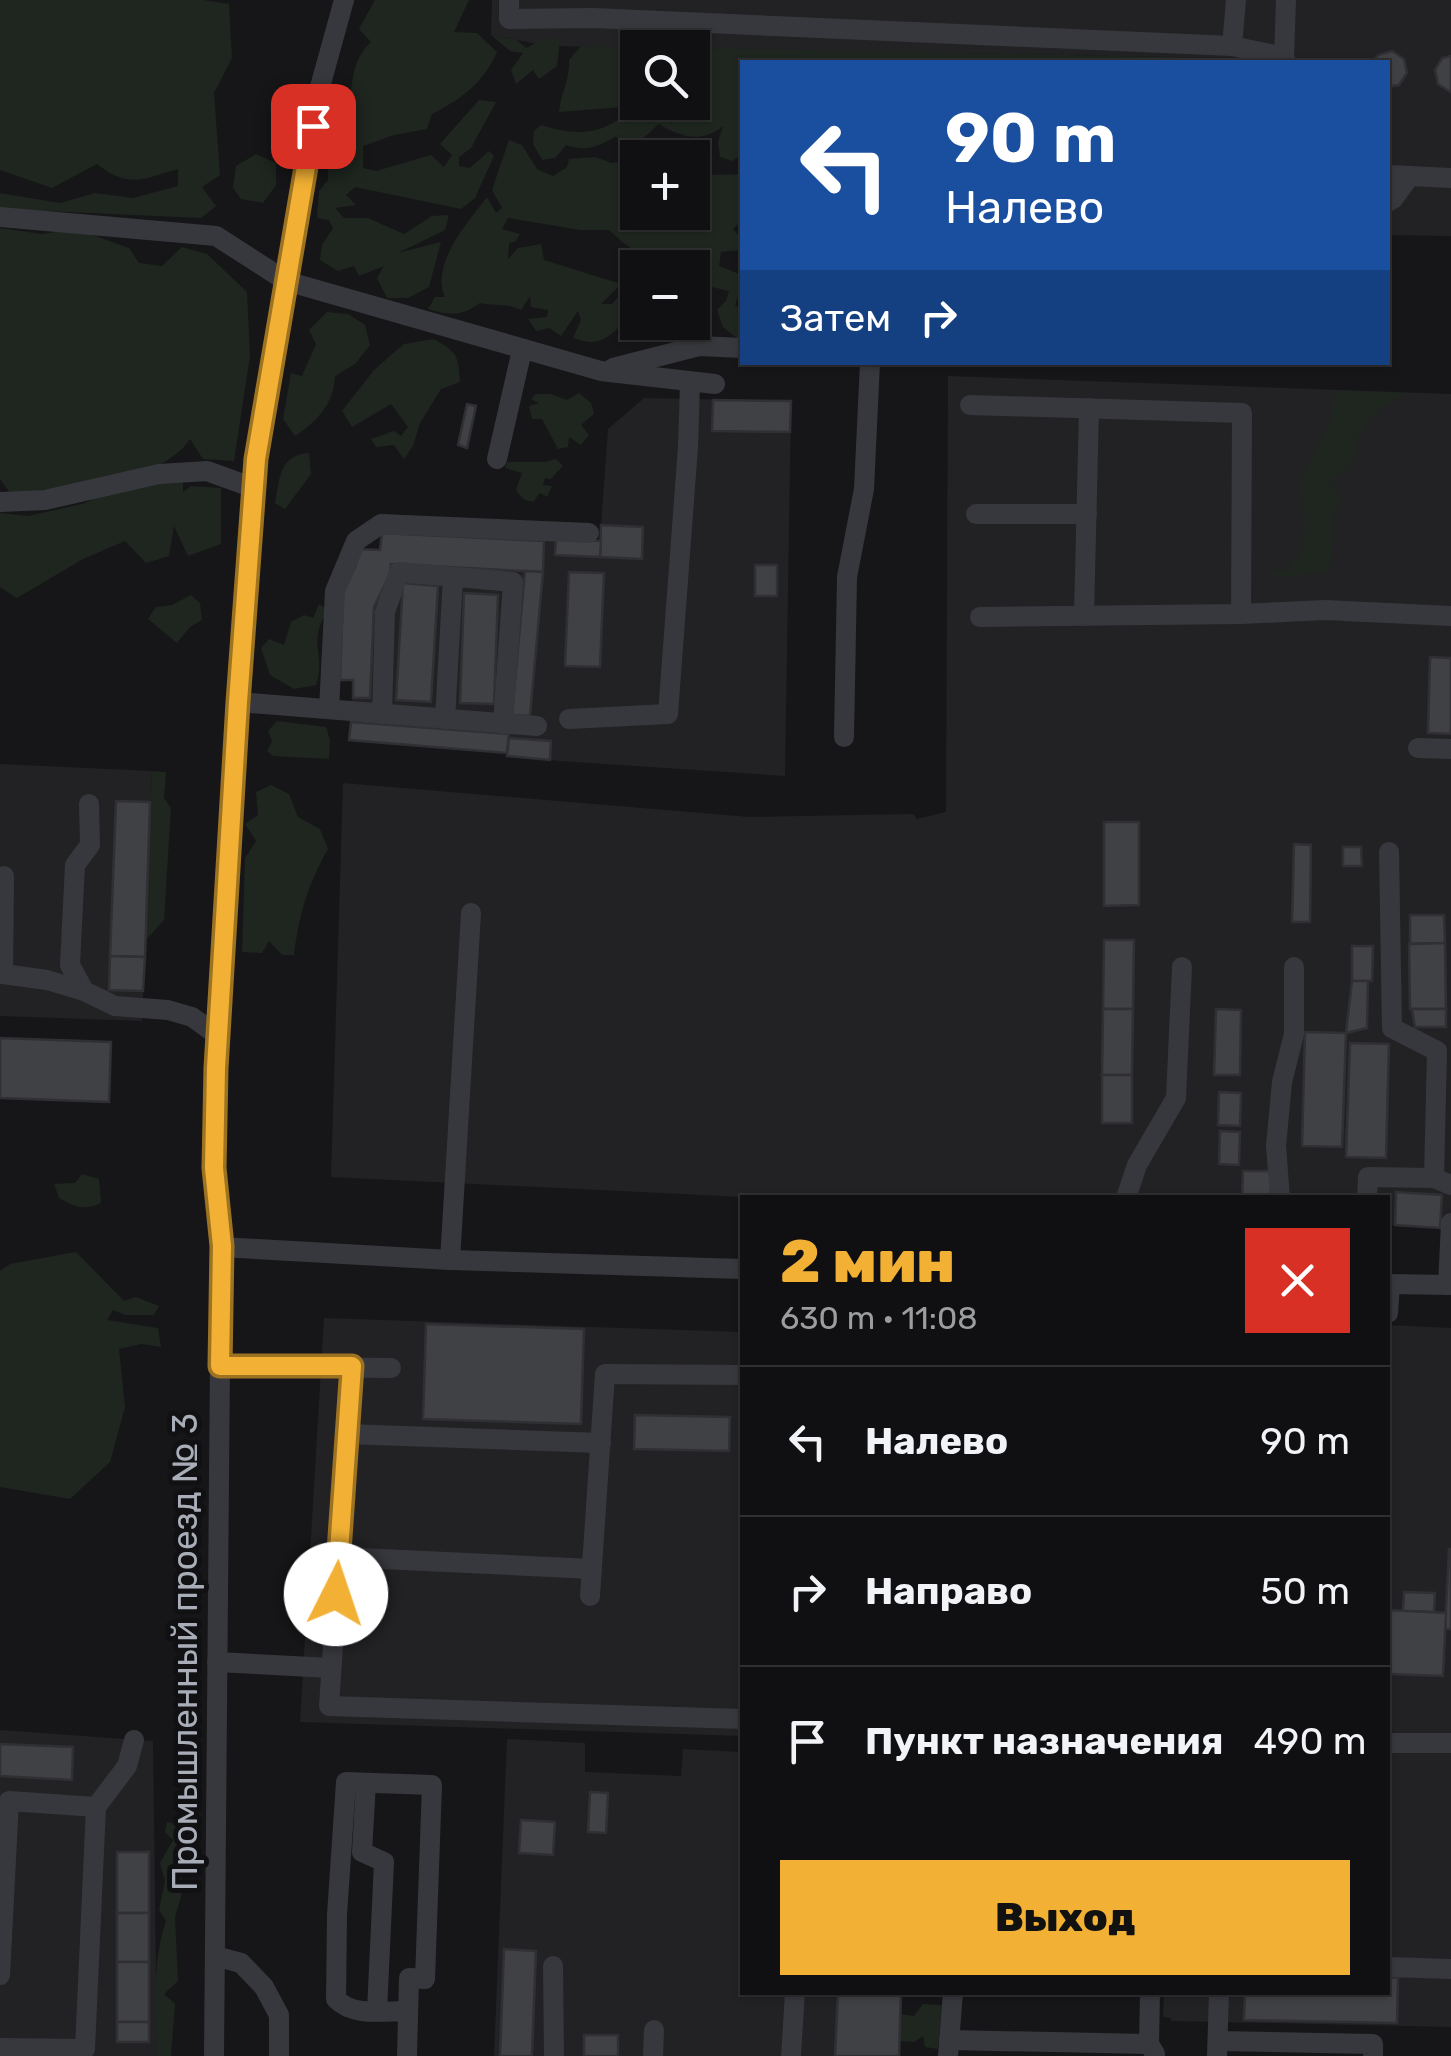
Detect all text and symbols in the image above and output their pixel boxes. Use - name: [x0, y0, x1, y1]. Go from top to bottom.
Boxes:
- map controls: [620, 30, 710, 340]
- button: search: [620, 30, 710, 120]
- pin: [271, 84, 356, 169]
- text: 90 m: [945, 97, 1117, 180]
- icon: arrive: [286, 99, 341, 154]
- icon: left: [780, 100, 910, 230]
- button: +: [620, 140, 710, 230]
- text: Налево: [945, 181, 1104, 234]
- button: −: [620, 250, 710, 340]
- icon: right: [911, 290, 966, 345]
- text: Затем: [780, 295, 891, 341]
- text: 2 мин: [780, 1226, 955, 1297]
- button: close: [1245, 1228, 1350, 1333]
- text: 630 m · 11:08: [780, 1299, 978, 1337]
- street label: Промышленный проезд № 3: [164, 1413, 206, 1891]
- icon: left: [780, 1414, 835, 1469]
- text: Налево: [865, 1418, 1008, 1464]
- text: 90 m: [1260, 1418, 1350, 1464]
- position arrow: [284, 1542, 388, 1646]
- icon: right: [780, 1564, 835, 1619]
- text: Направо: [865, 1568, 1032, 1614]
- text: 50 m: [1260, 1568, 1350, 1614]
- icon: arrive: [780, 1714, 835, 1769]
- text: Пункт назначения: [865, 1718, 1224, 1764]
- text: 490 m: [1254, 1718, 1367, 1764]
- button: Выход: [780, 1860, 1350, 1975]

